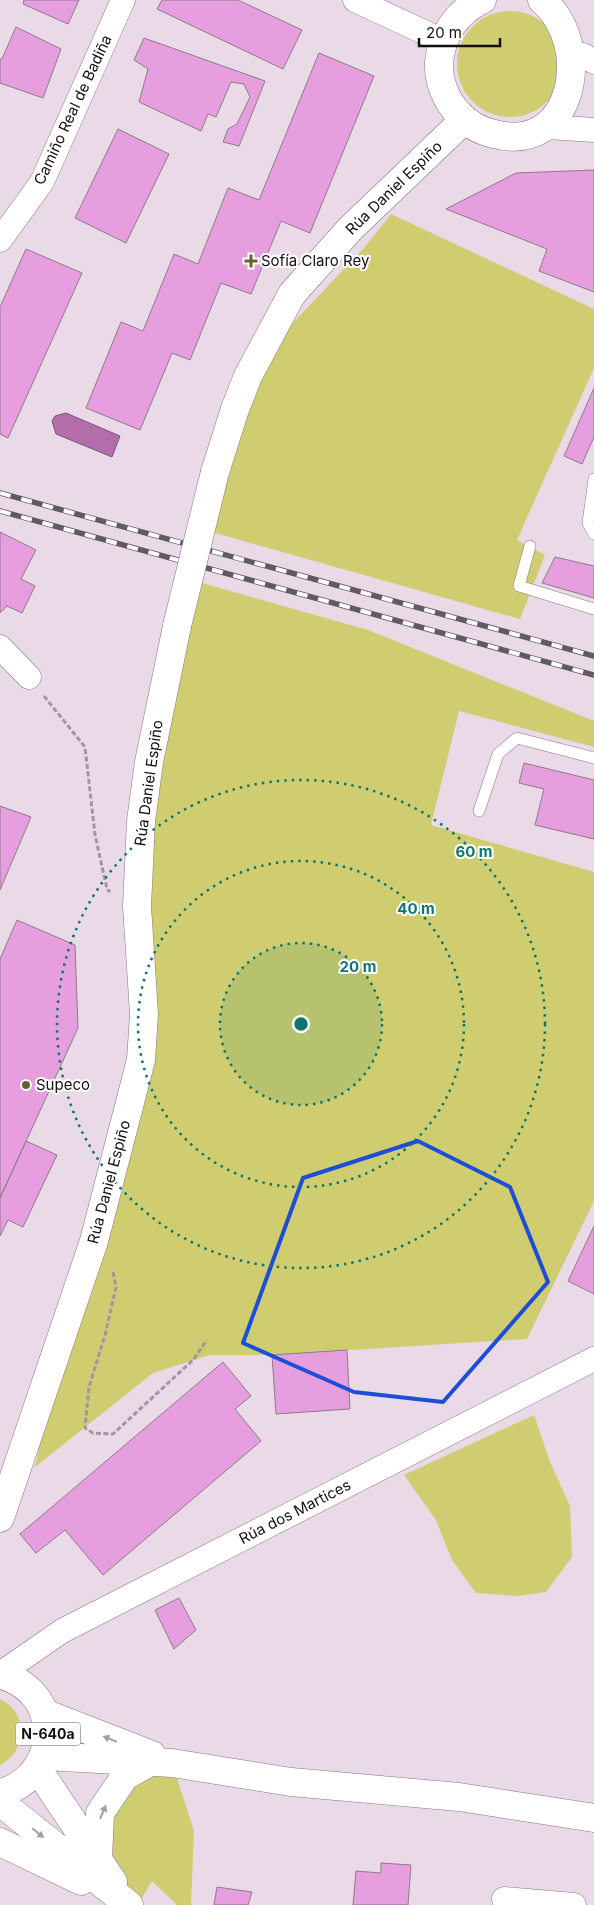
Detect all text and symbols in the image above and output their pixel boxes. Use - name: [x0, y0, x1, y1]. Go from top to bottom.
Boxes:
- scale bar: [419, 15, 500, 47]
- text: 20 m: [426, 23, 462, 42]
- street label: Camiño Real de Badiña: [29, 32, 116, 188]
- street label: Rúa Daniel Espiño: [341, 137, 446, 239]
- place label: Sofía Claro Rey: [261, 251, 370, 270]
- marker: Sofía Claro Rey: [245, 255, 257, 267]
- street label: Rúa Daniel Espiño: [130, 719, 167, 847]
- text: 60 m: [455, 842, 493, 861]
- text: 40 m: [397, 899, 435, 918]
- text: 20 m: [340, 957, 376, 976]
- centre of rings: [292, 1015, 310, 1033]
- place label: Supeco: [36, 1075, 90, 1094]
- marker: Supeco: [20, 1079, 32, 1091]
- street label: Rúa Daniel Espiño: [83, 1118, 134, 1246]
- street label: Rúa dos Martices: [236, 1475, 354, 1548]
- road number: N-640a: [15, 1722, 80, 1746]
- one-way arrow: [103, 1734, 118, 1742]
- one-way arrow: [100, 1805, 108, 1819]
- one-way arrow: [31, 1827, 44, 1838]

